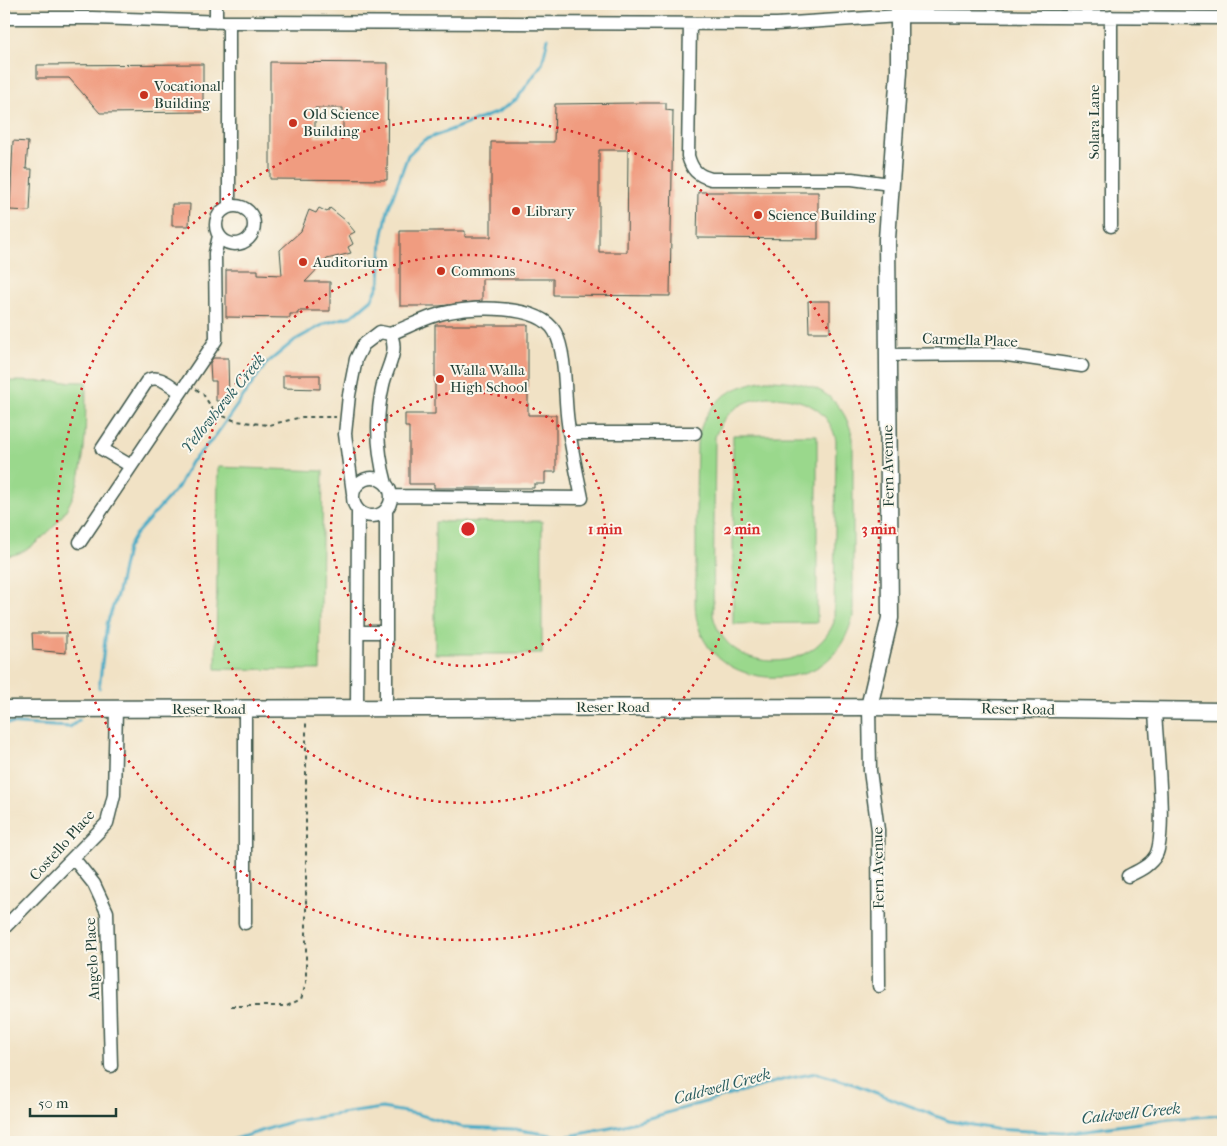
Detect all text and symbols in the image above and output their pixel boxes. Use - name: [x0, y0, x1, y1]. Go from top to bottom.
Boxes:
- place label: Vocational Building: [153, 77, 221, 112]
- street label: Solara Lane: [1085, 84, 1103, 159]
- marker: Vocational Building: [138, 89, 150, 101]
- place label: Old Science Building: [303, 105, 380, 140]
- marker: Old Science Building: [287, 117, 299, 129]
- place label: Library: [526, 202, 576, 220]
- marker: Library: [510, 205, 522, 217]
- place label: Science Building: [768, 206, 877, 224]
- marker: Science Building: [752, 209, 764, 221]
- place label: Auditorium: [312, 253, 389, 271]
- marker: Auditorium: [297, 256, 309, 268]
- place label: Commons: [451, 262, 516, 280]
- marker: Commons: [435, 265, 447, 277]
- street label: Carmella Place: [922, 329, 1019, 351]
- water label: Yellowhawk Creek: [177, 349, 269, 457]
- place label: Walla Walla High School: [449, 361, 528, 396]
- marker: Walla Walla High School: [434, 373, 446, 385]
- street label: Fern Avenue: [878, 424, 898, 507]
- centre of rings: [459, 520, 477, 538]
- text: 1 min: [588, 520, 622, 538]
- text: 2 min: [724, 520, 761, 538]
- text: 3 min: [862, 520, 897, 538]
- street label: Reser Road: [576, 698, 651, 716]
- street label: Reser Road: [981, 699, 1056, 719]
- street label: Reser Road: [172, 700, 247, 718]
- street label: Costello Place: [25, 805, 99, 884]
- street label: Fern Avenue: [868, 826, 888, 909]
- street label: Angelo Place: [81, 917, 103, 1002]
- water label: Caldwell Creek: [671, 1064, 773, 1108]
- scale bar: [30, 1086, 116, 1118]
- text: 50 m: [38, 1094, 69, 1112]
- water label: Caldwell Creek: [1080, 1098, 1182, 1128]

